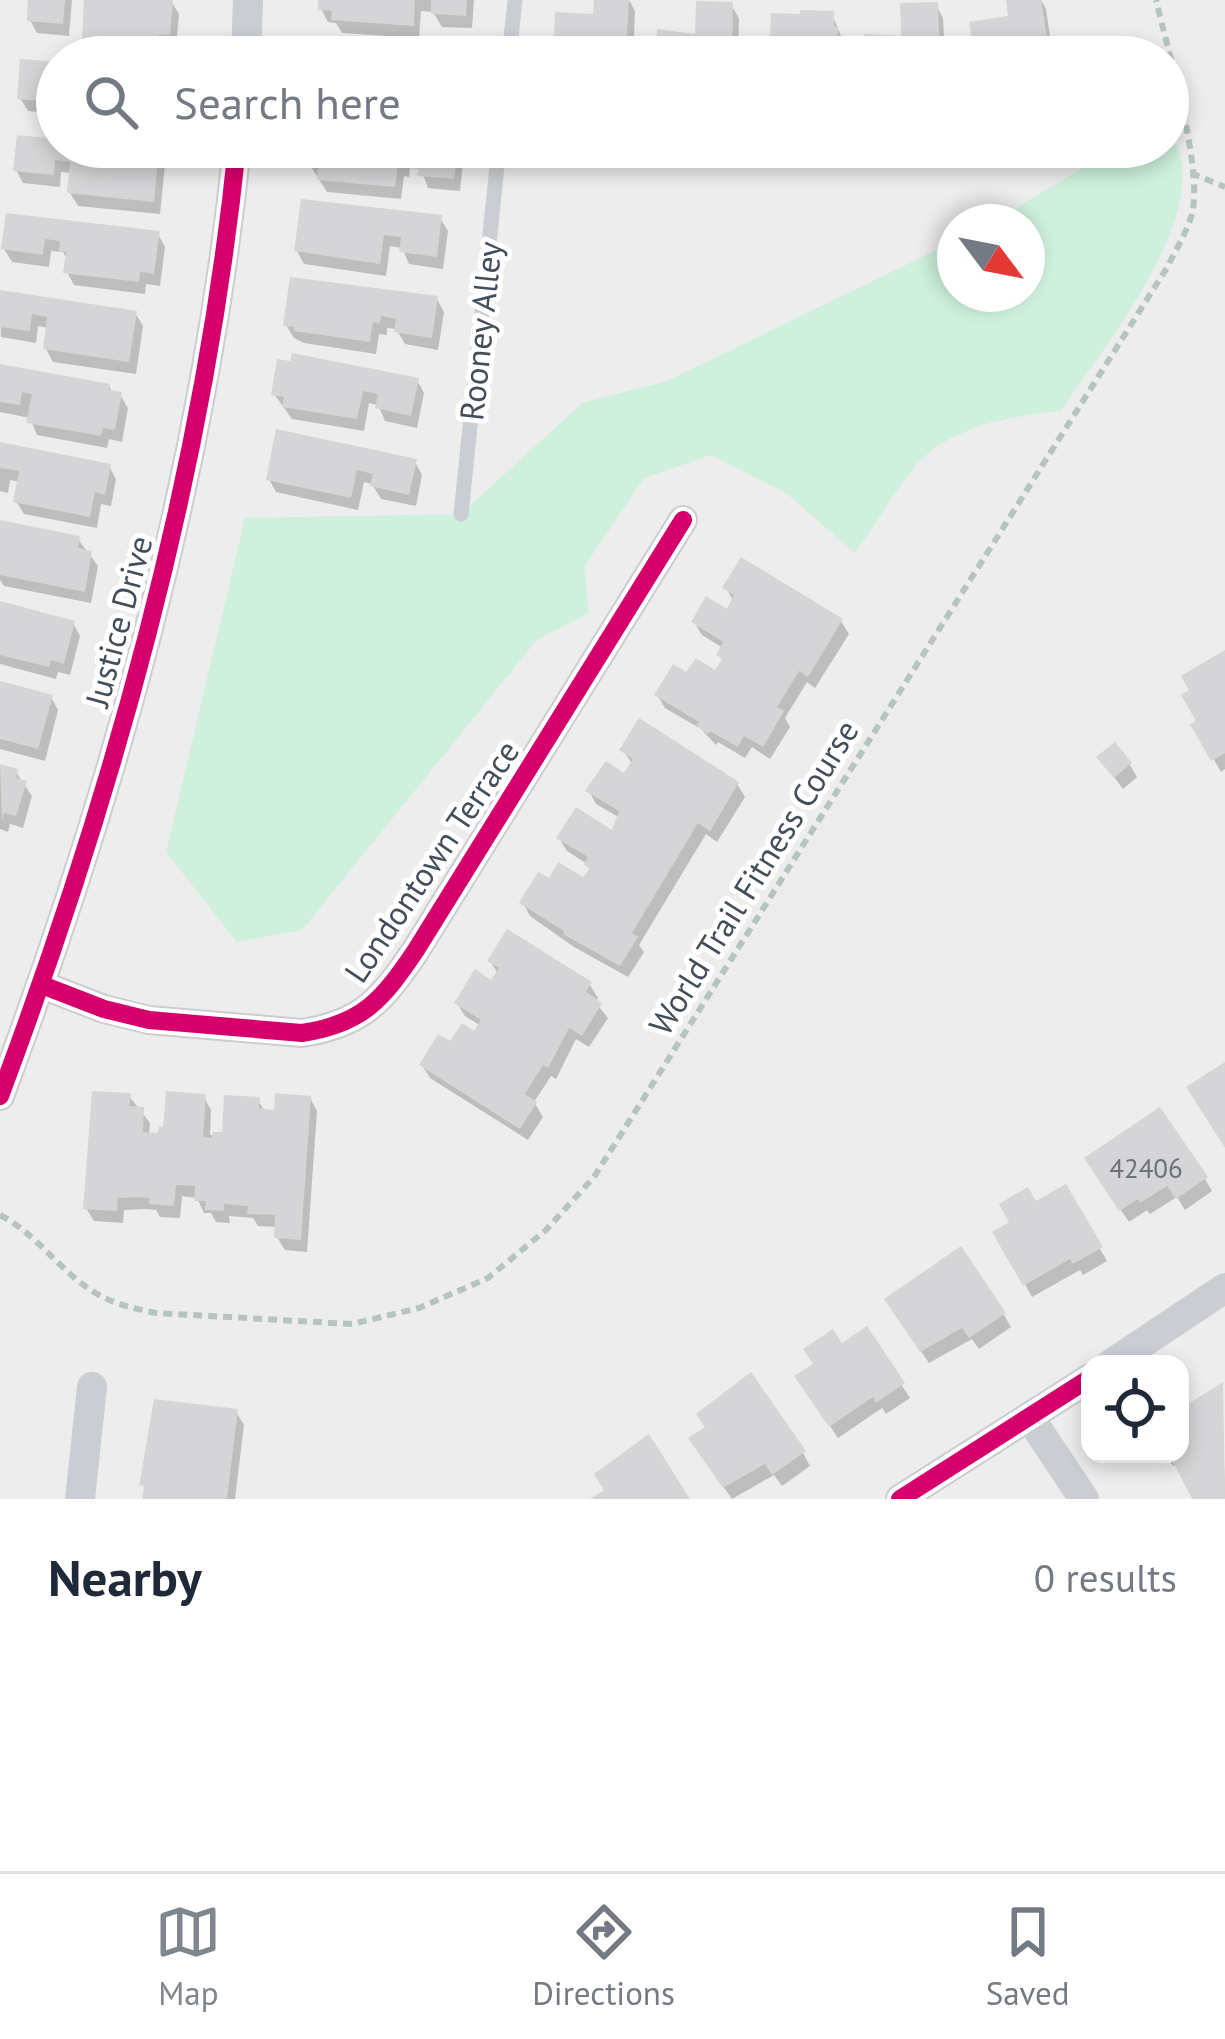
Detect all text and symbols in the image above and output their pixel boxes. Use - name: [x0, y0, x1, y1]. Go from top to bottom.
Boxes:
- search box: [36, 36, 1189, 168]
- icon: search: [78, 69, 144, 135]
- text: Search here: [174, 73, 401, 131]
- north arrow: [937, 204, 1045, 312]
- street label: Rooney Alley: [449, 239, 511, 422]
- street label: Justice Drive: [74, 531, 161, 713]
- street label: World Trail Fitness Course: [639, 712, 867, 1042]
- street label: Londontown Terrace: [334, 732, 528, 990]
- house number: 42406: [1109, 1151, 1183, 1185]
- map controls: [1081, 1355, 1189, 1463]
- button: locate: [1081, 1355, 1189, 1463]
- text: Nearby: [48, 1544, 202, 1610]
- text: 0 results: [1034, 1552, 1177, 1603]
- tab: Map: [155, 1899, 221, 2014]
- tab: Directions: [532, 1899, 675, 2014]
- tab: Saved: [986, 1899, 1070, 2014]

